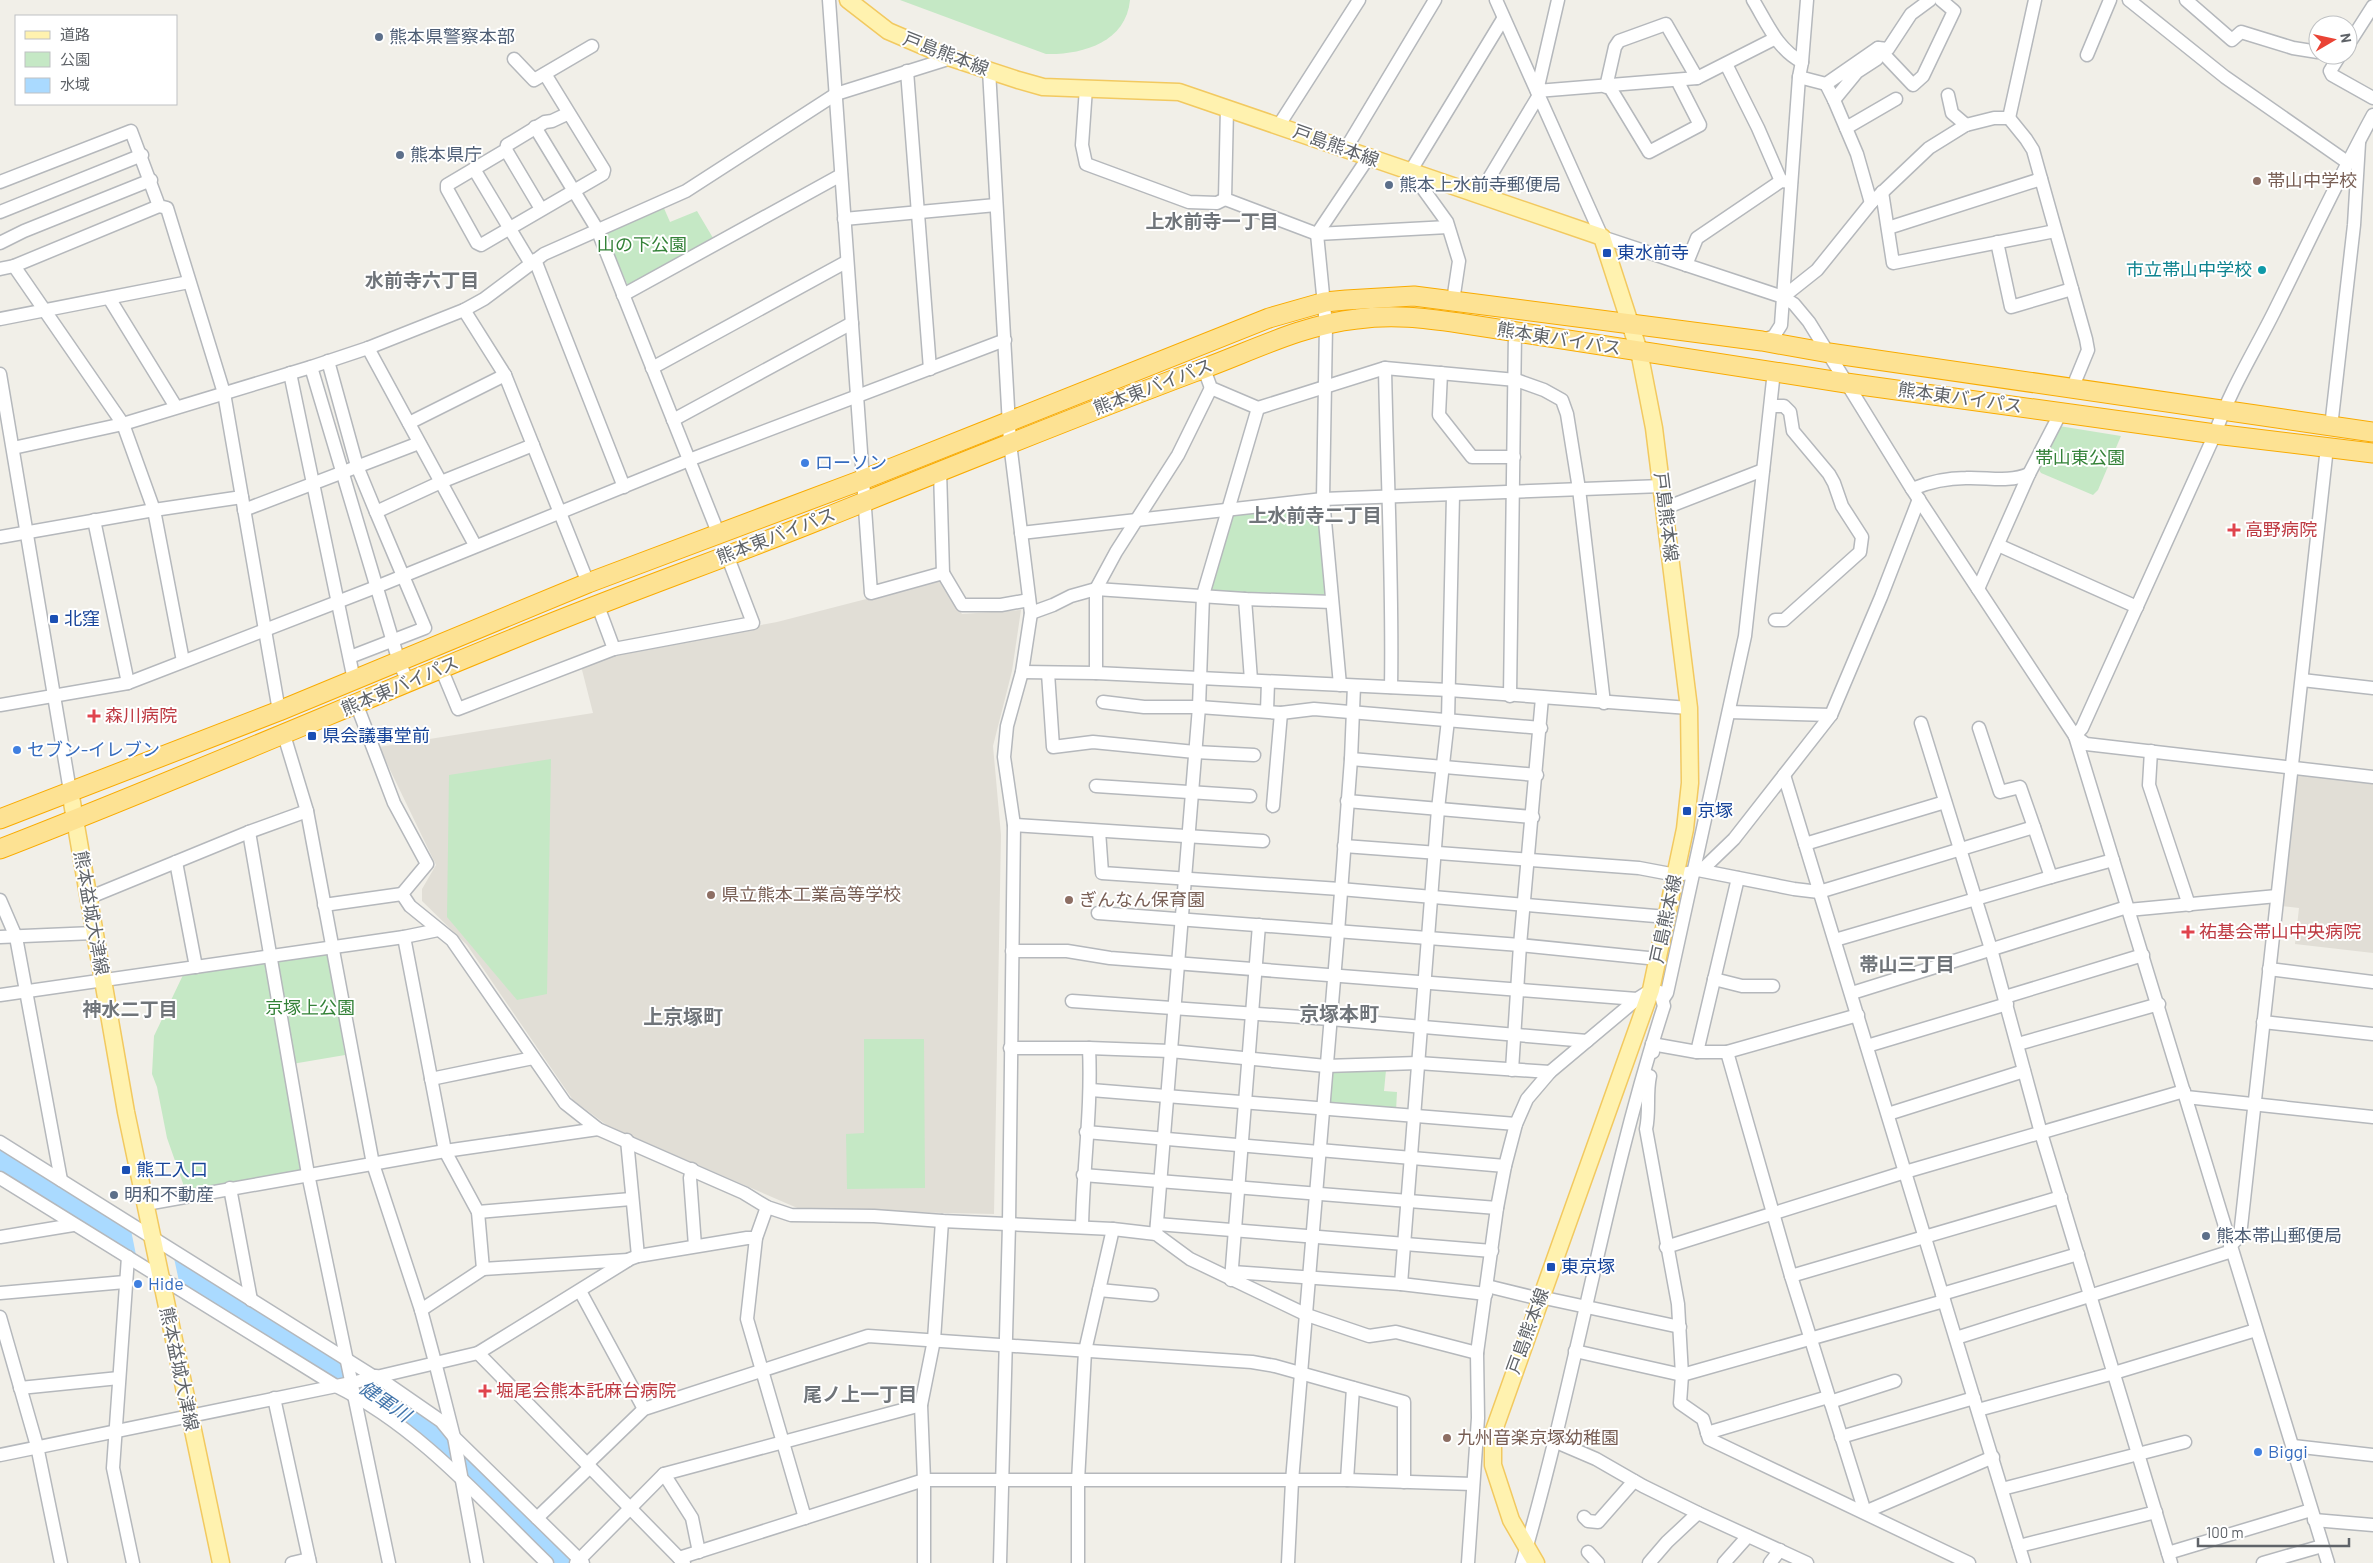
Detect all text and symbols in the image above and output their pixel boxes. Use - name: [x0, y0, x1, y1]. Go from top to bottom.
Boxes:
- legend: [15, 15, 178, 105]
- north arrow: [2308, 15, 2358, 65]
- text: 道路: [60, 25, 90, 43]
- place label: 熊本県警察本部: [389, 25, 515, 47]
- street label: 戸島熊本線: [900, 27, 992, 79]
- marker: 熊本県警察本部: [373, 31, 385, 43]
- text: N: [2337, 32, 2355, 44]
- text: 公園: [60, 50, 90, 68]
- text: 水域: [60, 75, 90, 93]
- street label: 戸島熊本線: [1290, 119, 1382, 171]
- place label: 熊本県庁: [410, 143, 482, 165]
- marker: 熊本県庁: [394, 149, 406, 161]
- place label: 帯山中学校: [2267, 169, 2357, 191]
- place label: 熊本上水前寺郵便局: [1399, 173, 1561, 195]
- marker: 帯山中学校: [2251, 175, 2263, 187]
- marker: 熊本上水前寺郵便局: [1383, 179, 1395, 191]
- district label: 上水前寺一丁目: [1145, 209, 1279, 232]
- park label: 山の下公園: [597, 233, 687, 255]
- place label: 東水前寺: [1617, 241, 1689, 263]
- marker: 東水前寺: [1601, 247, 1613, 259]
- place label: 市立帯山中学校: [2126, 258, 2252, 280]
- marker: 市立帯山中学校: [2256, 264, 2268, 276]
- district label: 水前寺六丁目: [365, 268, 479, 291]
- street label: 熊本東バイパス: [1495, 317, 1623, 359]
- street label: 熊本東バイパス: [1090, 353, 1215, 419]
- street label: 熊本東バイパス: [1896, 377, 2024, 417]
- park label: 帯山東公園: [2035, 446, 2125, 468]
- place label: ローソン: [815, 451, 887, 473]
- marker: ローソン: [799, 457, 811, 469]
- street label: 戸島熊本線: [1651, 471, 1683, 563]
- street label: 熊本東バイパス: [713, 502, 838, 568]
- district label: 上水前寺二丁目: [1248, 503, 1382, 526]
- place label: 高野病院: [2245, 518, 2317, 540]
- marker: 高野病院: [2227, 523, 2241, 537]
- place label: 北窪: [64, 607, 100, 629]
- marker: 北窪: [48, 613, 60, 625]
- street label: 熊本東バイパス: [337, 650, 462, 720]
- place label: 森川病院: [105, 704, 177, 726]
- marker: 森川病院: [87, 709, 101, 723]
- place label: 県会議事堂前: [322, 724, 430, 746]
- marker: 県会議事堂前: [306, 730, 318, 742]
- place label: セブン-イレブン: [27, 738, 160, 760]
- marker: セブン-イレブン: [11, 744, 23, 756]
- place label: 京塚: [1697, 799, 1733, 821]
- marker: 京塚: [1681, 805, 1693, 817]
- street label: 熊本益城大津線: [70, 849, 114, 977]
- street label: 戸島熊本線: [1645, 872, 1685, 965]
- place label: 県立熊本工業高等学校: [721, 883, 901, 905]
- place label: ぎんなん保育園: [1079, 888, 1205, 910]
- marker: 県立熊本工業高等学校: [705, 889, 717, 901]
- marker: ぎんなん保育園: [1063, 894, 1075, 906]
- place label: 祐基会帯山中央病院: [2199, 920, 2361, 942]
- marker: 祐基会帯山中央病院: [2181, 925, 2195, 939]
- district label: 帯山三丁目: [1859, 952, 1955, 975]
- park label: 京塚上公園: [265, 996, 355, 1018]
- district label: 神水二丁目: [82, 997, 178, 1020]
- district label: 京塚本町: [1299, 1001, 1379, 1025]
- district label: 上京塚町: [643, 1004, 723, 1028]
- place label: 熊工入口: [136, 1158, 208, 1180]
- marker: 熊工入口: [120, 1164, 132, 1176]
- place label: 明和不動産: [124, 1183, 214, 1205]
- marker: 明和不動産: [108, 1189, 120, 1201]
- place label: 熊本帯山郵便局: [2216, 1224, 2342, 1246]
- marker: 熊本帯山郵便局: [2200, 1230, 2212, 1242]
- place label: 東京塚: [1561, 1255, 1615, 1277]
- marker: 東京塚: [1545, 1261, 1557, 1273]
- place label: Hide: [148, 1272, 184, 1294]
- marker: Hide: [132, 1278, 144, 1290]
- street label: 戸島熊本線: [1501, 1285, 1553, 1377]
- street label: 熊本益城大津線: [156, 1305, 204, 1433]
- water label: 健軍川: [355, 1375, 417, 1427]
- place label: 堀尾会熊本託麻台病院: [496, 1379, 676, 1401]
- district label: 尾ノ上一丁目: [803, 1382, 917, 1405]
- marker: 堀尾会熊本託麻台病院: [478, 1384, 492, 1398]
- place label: 九州音楽京塚幼稚園: [1457, 1426, 1619, 1448]
- marker: 九州音楽京塚幼稚園: [1441, 1432, 1453, 1444]
- place label: Biggi: [2268, 1440, 2308, 1462]
- marker: Biggi: [2252, 1446, 2264, 1458]
- scale bar: [2198, 1516, 2349, 1548]
- text: 100 m: [2206, 1523, 2244, 1541]

